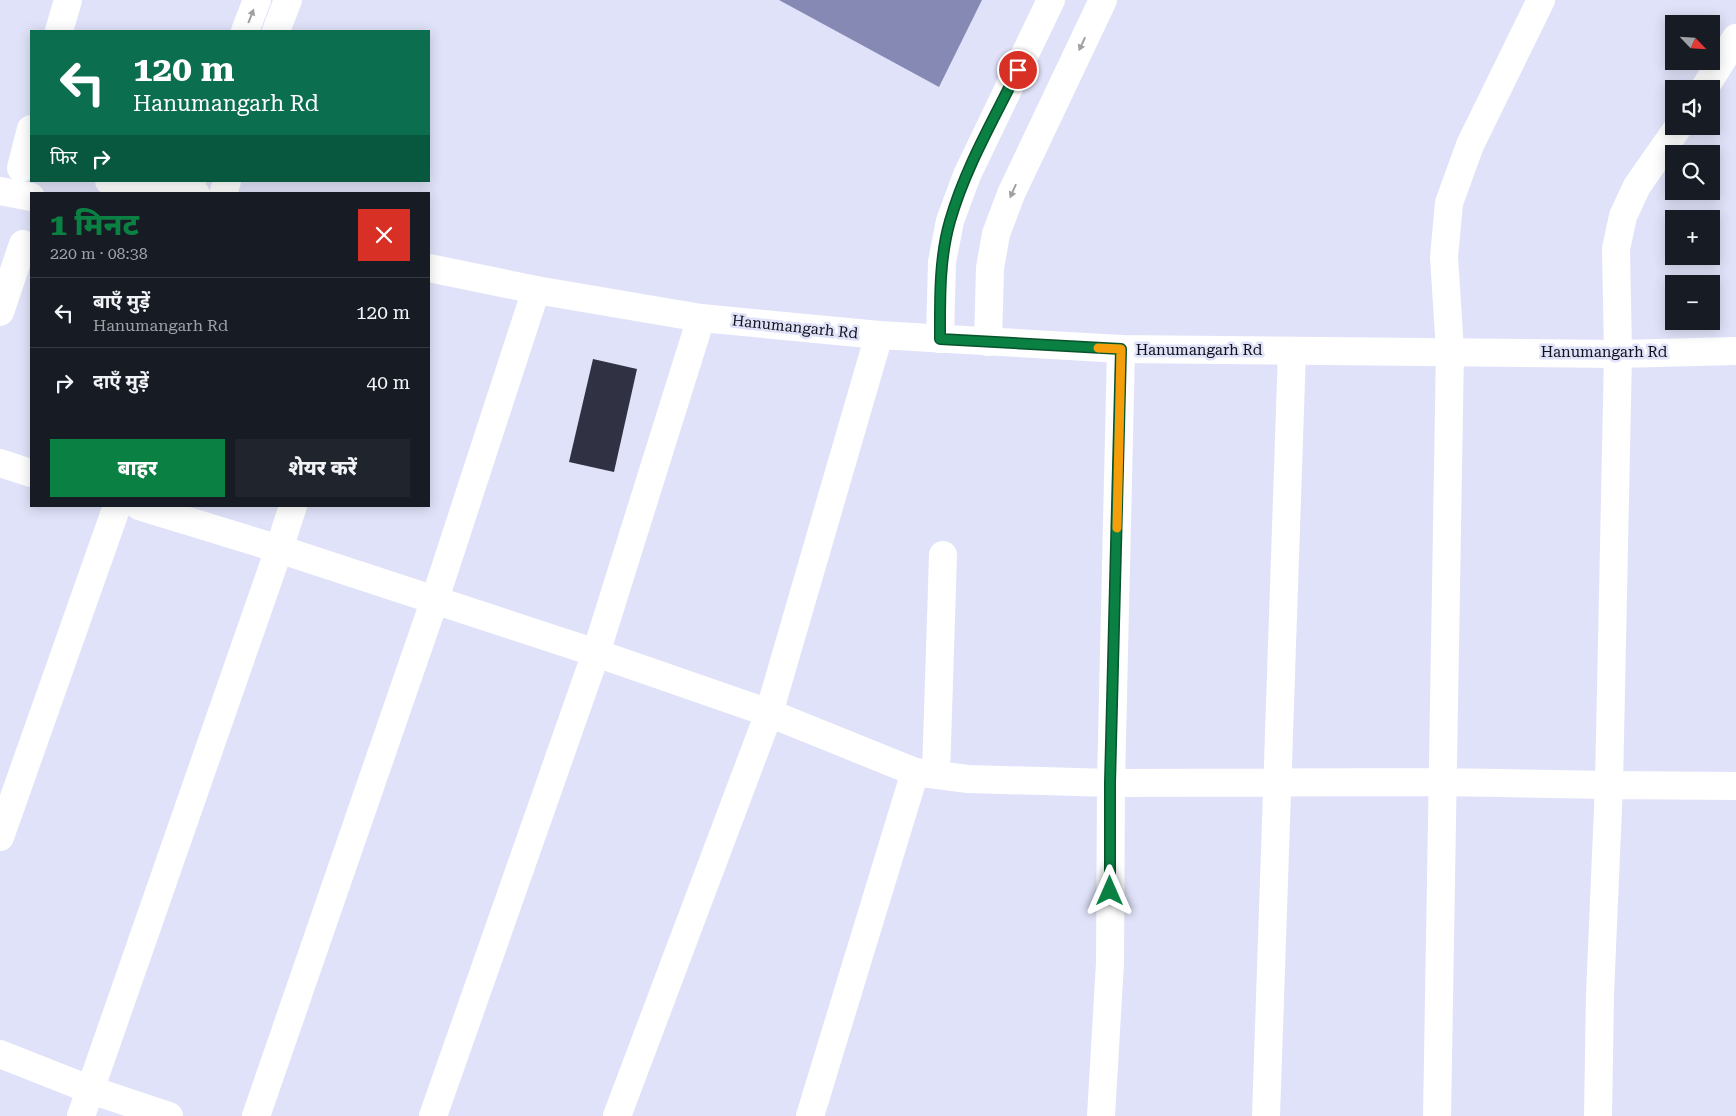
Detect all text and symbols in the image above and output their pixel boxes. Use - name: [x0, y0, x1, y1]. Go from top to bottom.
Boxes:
- one-way arrow: [247, 8, 255, 23]
- north arrow: [1665, 15, 1720, 70]
- map controls: [1665, 15, 1720, 330]
- one-way arrow: [1077, 37, 1085, 51]
- text: 120 m: [133, 49, 234, 90]
- pin: [997, 49, 1039, 91]
- icon: left: [50, 50, 115, 115]
- icon: arrive: [1004, 56, 1032, 84]
- button: sound: [1665, 80, 1720, 135]
- text: Hanumangarh Rd: [133, 91, 319, 116]
- icon: right: [87, 145, 115, 173]
- button: search: [1665, 145, 1720, 200]
- text: फिर: [50, 146, 77, 169]
- one-way arrow: [1008, 184, 1016, 198]
- text: 1 मिनट: [50, 207, 139, 242]
- button: close: [358, 209, 410, 261]
- button: +: [1665, 210, 1720, 265]
- text: 220 m · 08:38: [50, 244, 148, 263]
- button: −: [1665, 275, 1720, 330]
- text: बाएँ मुड़ें: [93, 290, 150, 313]
- icon: left: [50, 299, 78, 327]
- text: 120 m: [356, 301, 410, 324]
- street label: Hanumangarh Rd: [731, 311, 859, 343]
- text: Hanumangarh Rd: [93, 316, 228, 335]
- street label: Hanumangarh Rd: [1136, 341, 1263, 359]
- street label: Hanumangarh Rd: [1541, 343, 1668, 361]
- icon: right: [50, 369, 78, 397]
- text: दाएँ मुड़ें: [93, 370, 149, 393]
- text: 40 m: [367, 371, 410, 394]
- button: बाहर: [50, 439, 225, 497]
- button: शेयर करें: [235, 439, 410, 497]
- position arrow: [1083, 864, 1135, 916]

